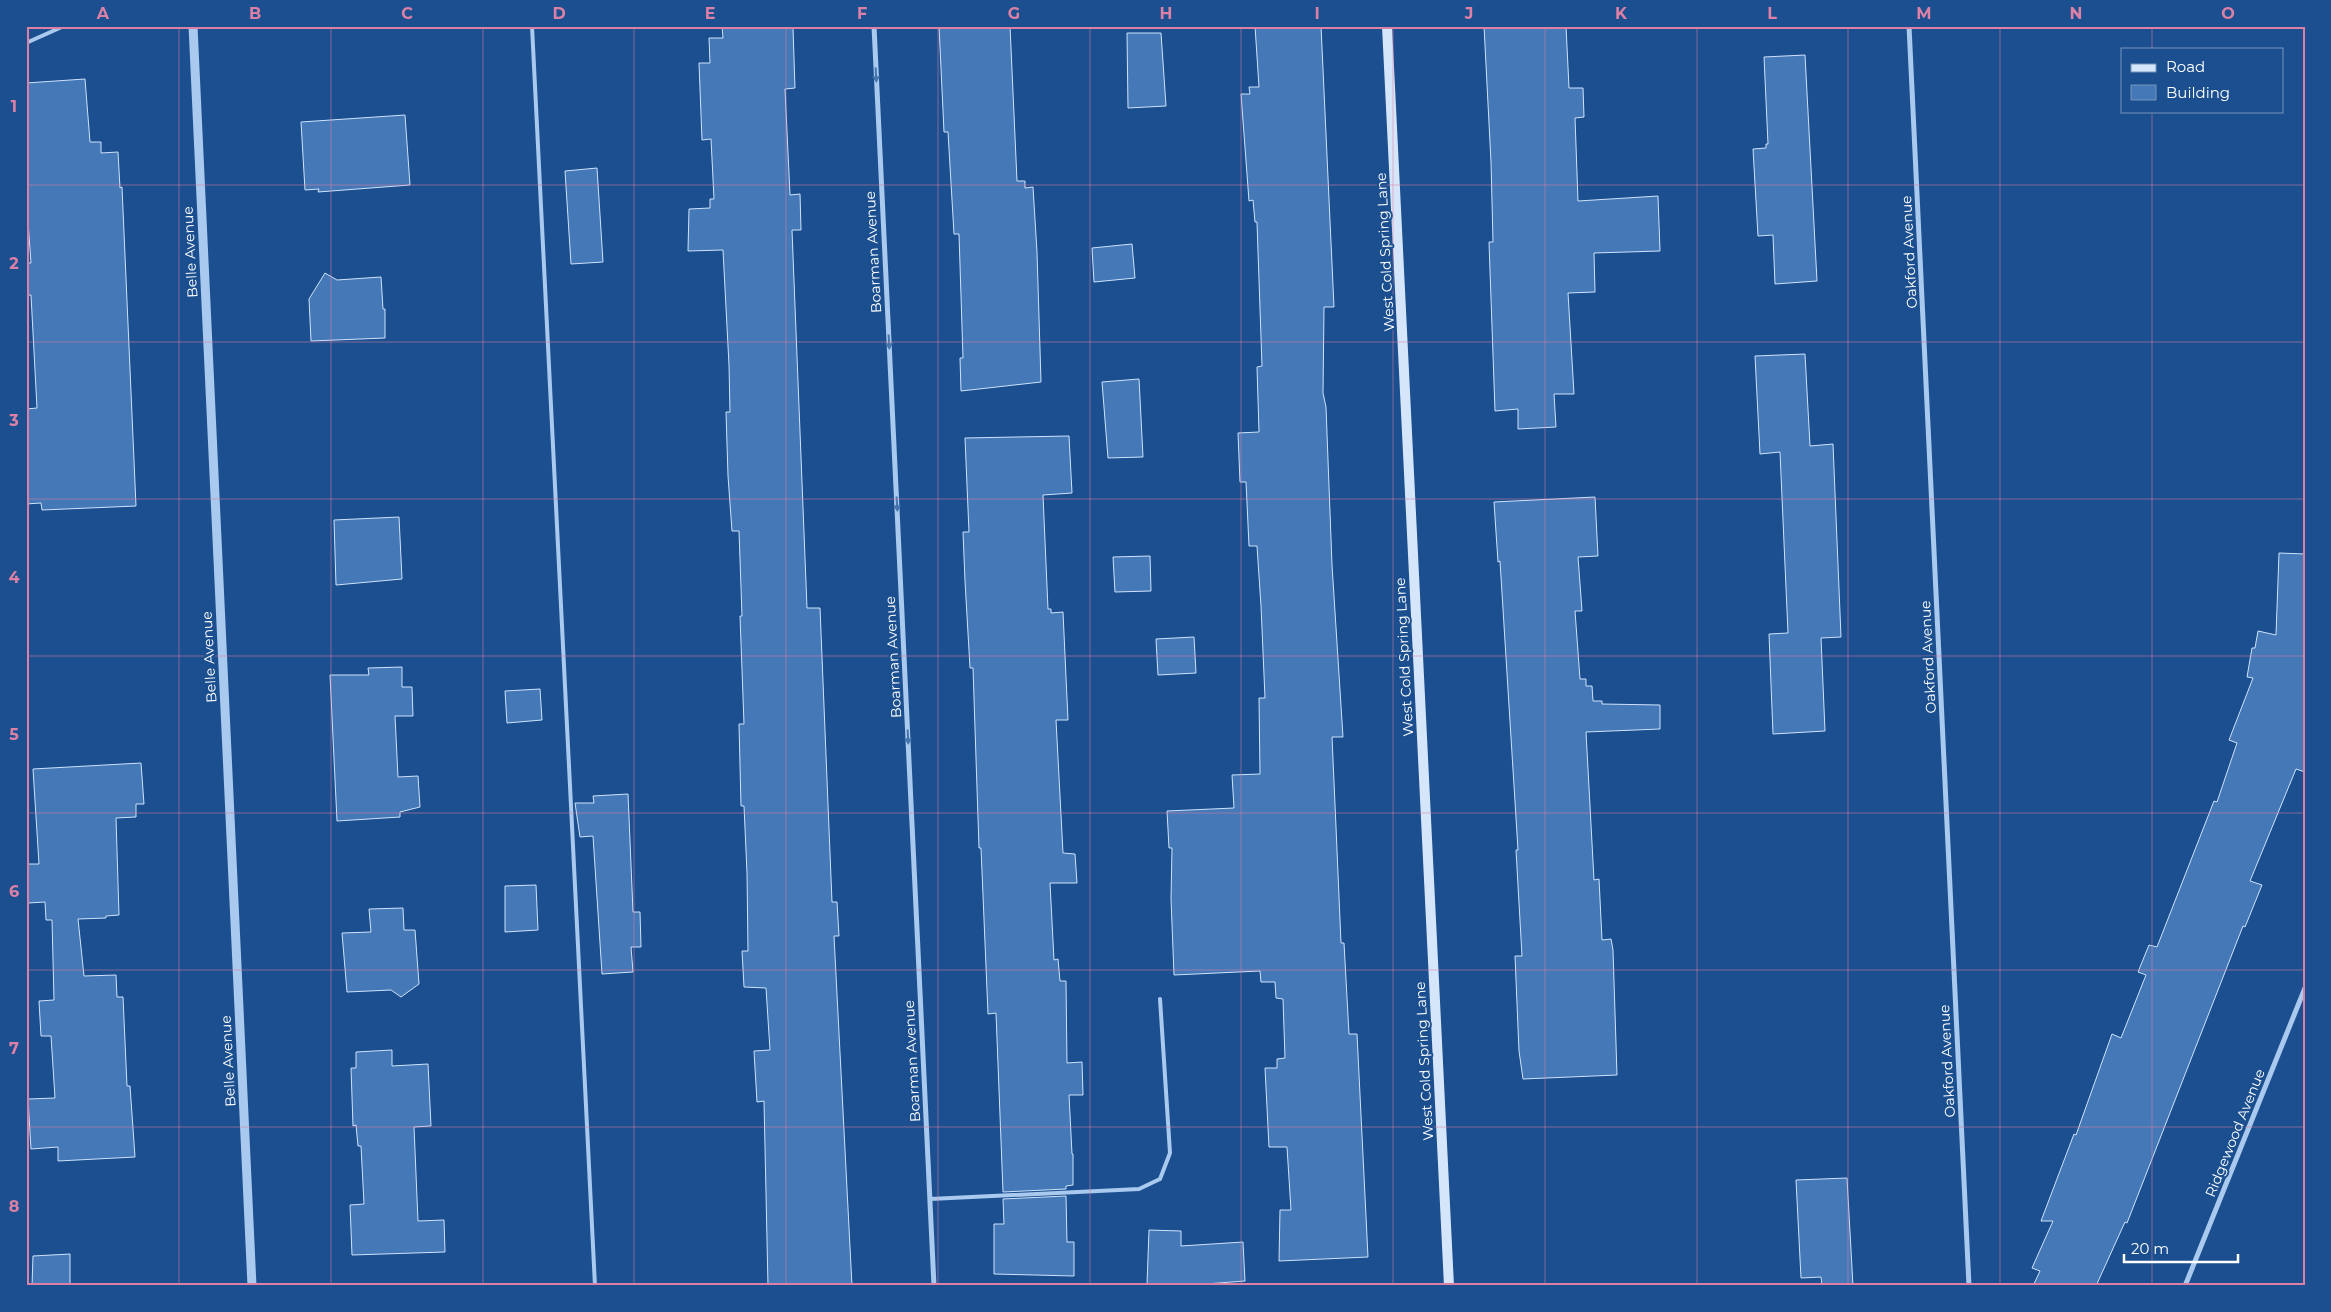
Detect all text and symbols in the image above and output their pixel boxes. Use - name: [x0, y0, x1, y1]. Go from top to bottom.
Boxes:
- text: A: [96, 4, 110, 23]
- text: B: [249, 4, 261, 23]
- text: C: [401, 4, 413, 23]
- text: D: [552, 4, 566, 23]
- text: E: [705, 4, 715, 23]
- text: F: [857, 4, 867, 23]
- text: G: [1008, 4, 1020, 23]
- text: H: [1160, 4, 1172, 23]
- text: I: [1314, 4, 1320, 23]
- text: J: [1464, 4, 1473, 23]
- text: K: [1615, 4, 1628, 23]
- text: L: [1767, 4, 1777, 23]
- text: M: [1916, 4, 1932, 23]
- text: N: [2070, 4, 2082, 23]
- text: O: [2221, 4, 2235, 23]
- legend: [2121, 48, 2284, 112]
- text: Road: [2166, 57, 2205, 76]
- one-way arrow: [873, 67, 881, 83]
- text: Building: [2166, 83, 2230, 102]
- text: 1: [11, 97, 17, 116]
- street label: West Cold Spring Lane: [1372, 172, 1398, 332]
- street label: Boarman Avenue: [861, 191, 885, 313]
- street label: Oakford Avenue: [1897, 195, 1921, 309]
- street label: Belle Avenue: [179, 206, 201, 298]
- text: 2: [9, 254, 19, 273]
- one-way arrow: [885, 334, 893, 350]
- text: 3: [8, 411, 19, 430]
- one-way arrow: [893, 497, 901, 513]
- text: 4: [8, 568, 20, 587]
- street label: West Cold Spring Lane: [1391, 577, 1417, 737]
- street label: Boarman Avenue: [881, 596, 905, 718]
- street label: Oakford Avenue: [1916, 600, 1940, 714]
- street label: Belle Avenue: [198, 611, 220, 703]
- text: 5: [9, 725, 19, 744]
- one-way arrow: [904, 729, 912, 745]
- text: 6: [9, 882, 19, 901]
- street label: West Cold Spring Lane: [1411, 981, 1437, 1141]
- street label: Boarman Avenue: [900, 1000, 924, 1122]
- street label: Oakford Avenue: [1935, 1004, 1959, 1118]
- street label: Belle Avenue: [217, 1015, 239, 1107]
- text: 7: [9, 1039, 19, 1058]
- street label: Ridgewood Avenue: [2201, 1066, 2269, 1200]
- text: 8: [9, 1197, 19, 1216]
- scale bar: [2124, 1232, 2237, 1264]
- text: 20 m: [2131, 1239, 2169, 1258]

